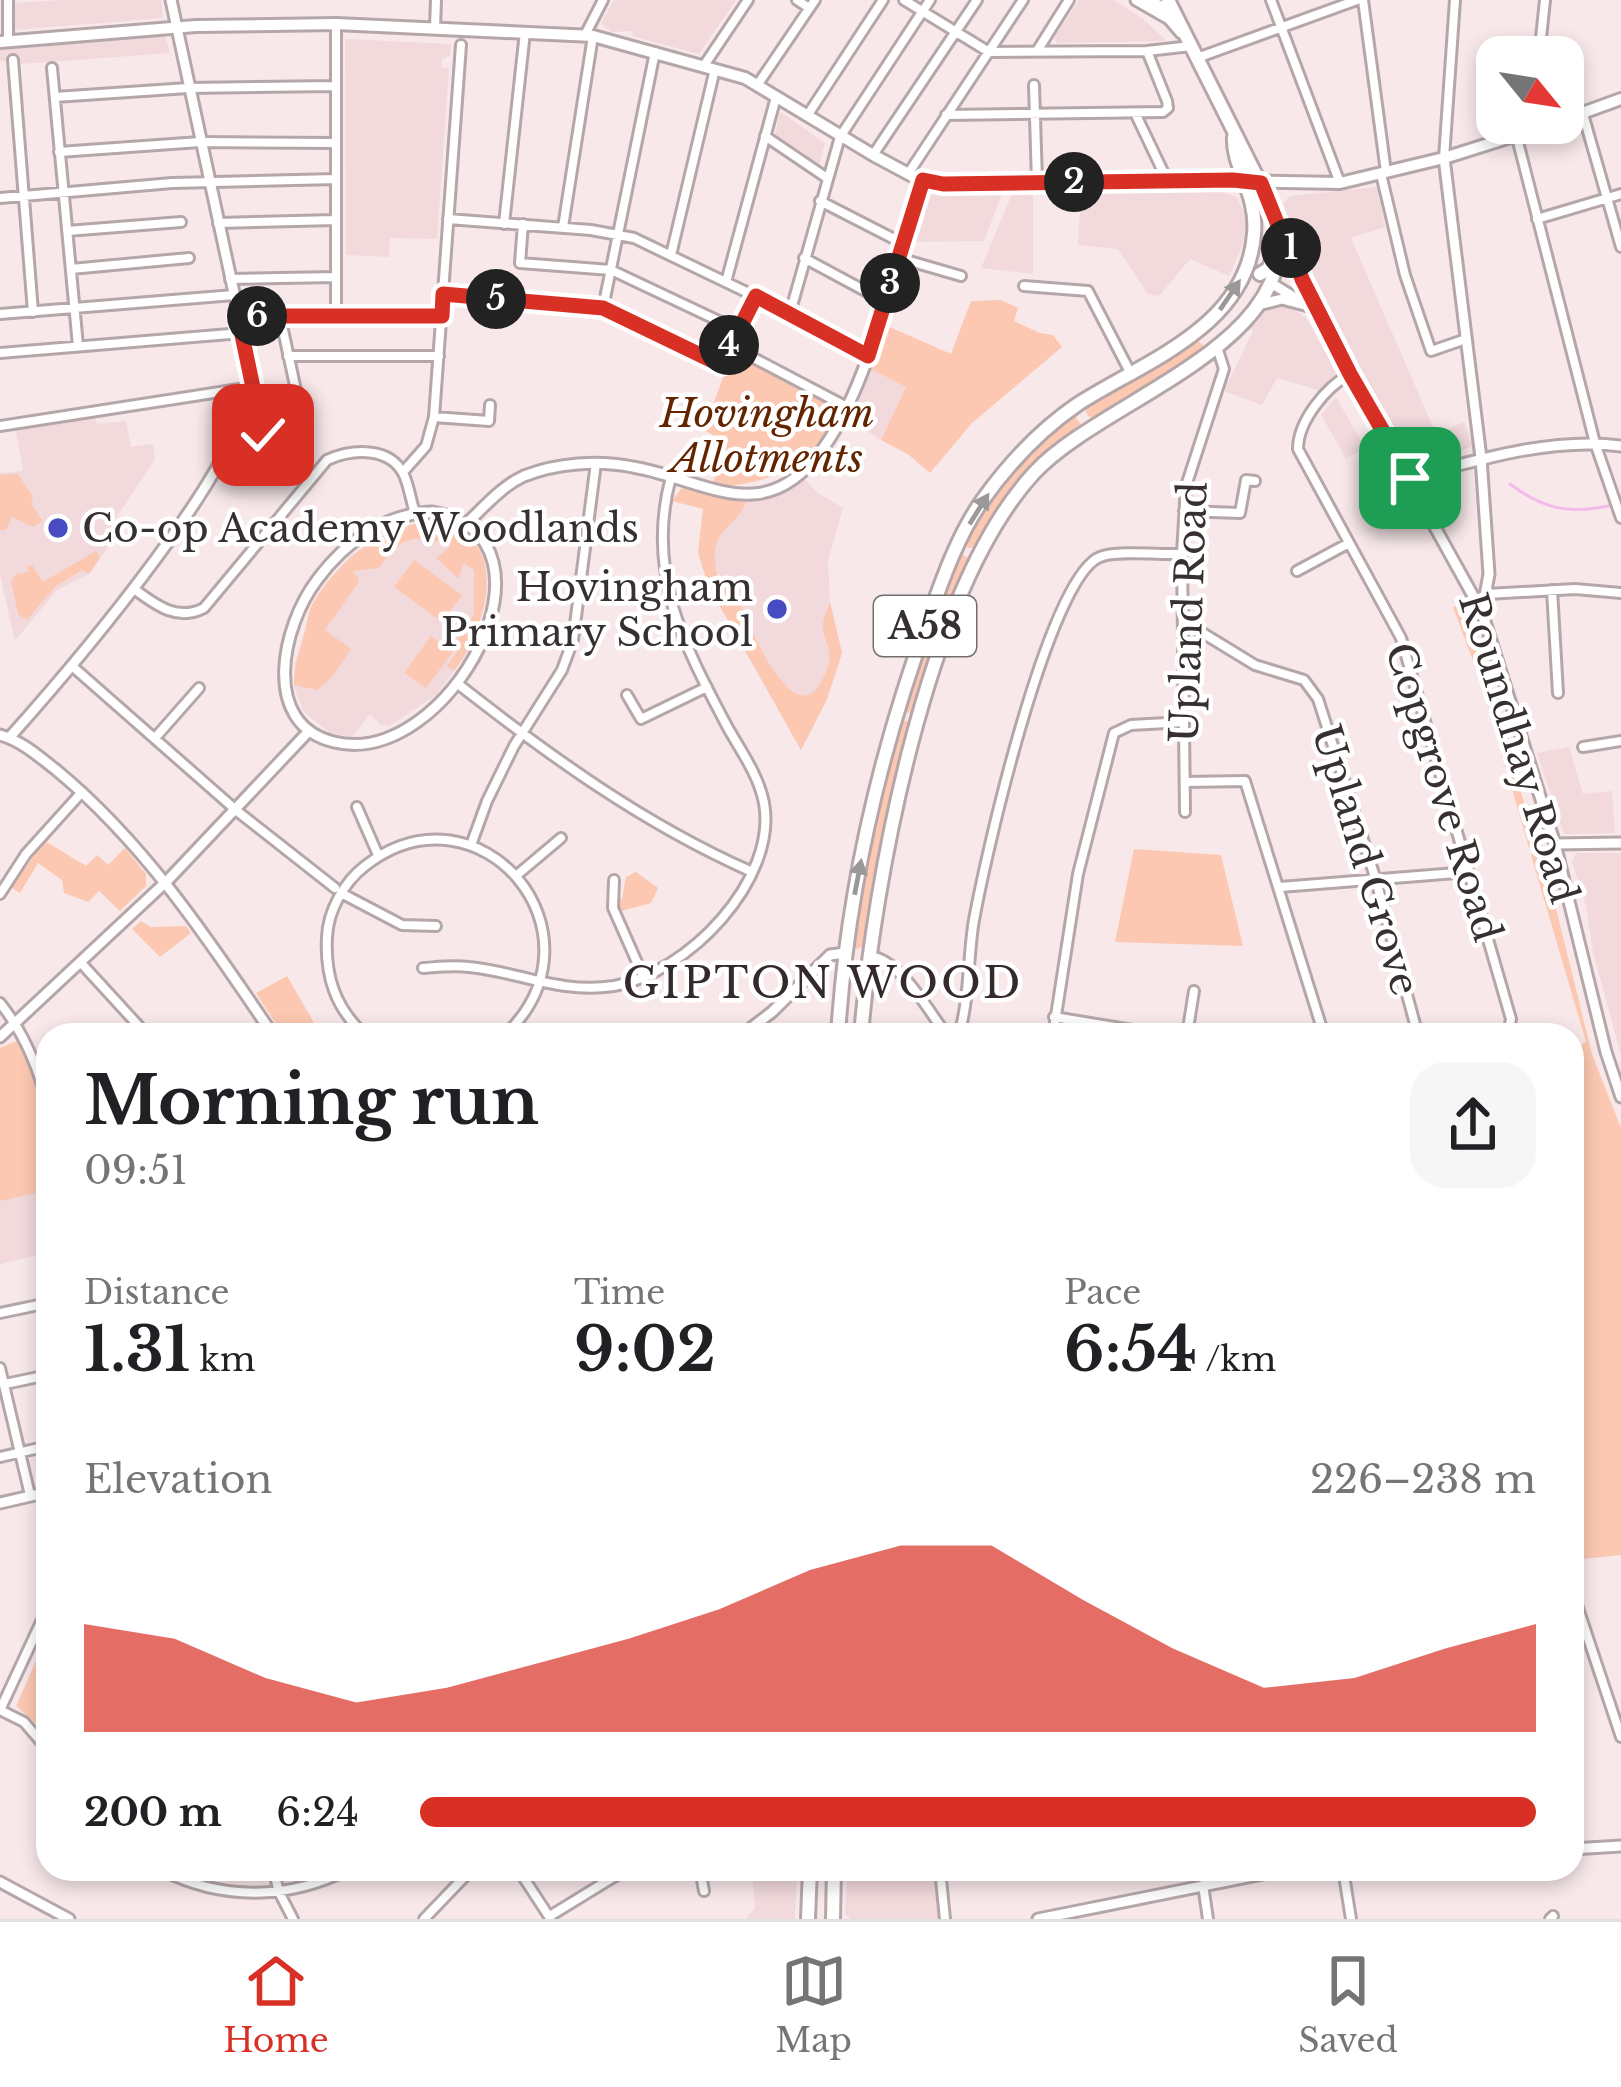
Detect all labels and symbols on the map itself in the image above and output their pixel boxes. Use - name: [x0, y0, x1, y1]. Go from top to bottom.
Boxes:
- north arrow: [1476, 36, 1584, 144]
- pin: 2: [1044, 152, 1104, 212]
- pin: 1: [1261, 218, 1321, 278]
- pin: 3: [860, 253, 920, 313]
- pin: 5: [466, 269, 526, 329]
- one-way arrow: [1218, 278, 1240, 311]
- pin: 6: [227, 286, 287, 346]
- pin: 4: [699, 315, 759, 375]
- pin: [212, 384, 314, 486]
- park label: Hovingham Allotments: [658, 389, 874, 483]
- pin: [1359, 427, 1461, 529]
- street label: Upland Road: [1159, 481, 1218, 744]
- one-way arrow: [967, 492, 989, 525]
- place label: Co-op Academy Woodlands: [82, 504, 639, 553]
- marker: Co-op Academy Woodlands: [45, 515, 71, 541]
- place label: Hovingham Primary School: [441, 563, 753, 657]
- street label: Roundhay Road: [1448, 587, 1589, 909]
- marker: Hovingham Primary School: [764, 596, 790, 622]
- road number: A58: [874, 596, 976, 656]
- street label: Copgrove Road: [1375, 637, 1512, 947]
- street label: Upland Grove: [1301, 719, 1430, 1001]
- one-way arrow: [849, 858, 867, 896]
- district label: GIPTON WOOD: [623, 957, 1023, 1009]

